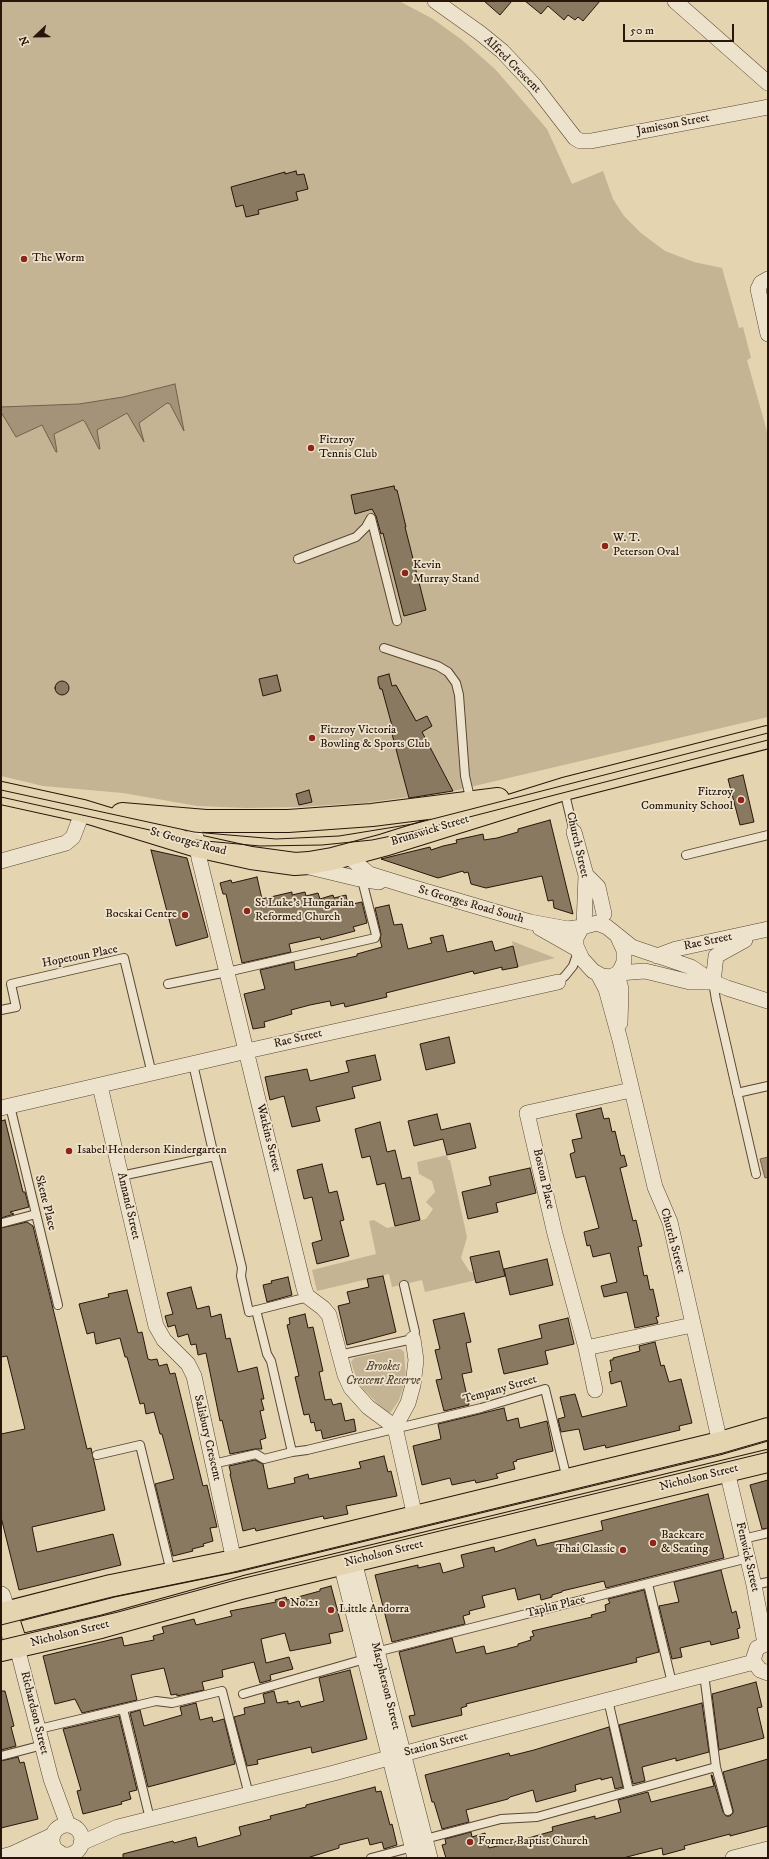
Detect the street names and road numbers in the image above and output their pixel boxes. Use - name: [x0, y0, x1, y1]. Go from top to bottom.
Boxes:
- street label: Alfred Crescent: [481, 34, 543, 96]
- street label: Jamieson Street: [635, 111, 711, 139]
- street label: Church Street: [562, 811, 592, 879]
- street label: Brunswick Street: [389, 812, 471, 850]
- street label: St Georges Road: [148, 825, 228, 859]
- street label: St Georges Road South: [417, 883, 525, 927]
- street label: Rae Street: [683, 930, 733, 954]
- street label: Hopetoun Place: [41, 943, 119, 971]
- street label: Rae Street: [273, 1026, 323, 1052]
- street label: Watkins Street: [253, 1103, 283, 1173]
- street label: Boston Place: [529, 1147, 557, 1211]
- street label: Annand Street: [113, 1171, 143, 1241]
- street label: Skene Place: [31, 1174, 59, 1232]
- street label: Church Street: [656, 1207, 688, 1275]
- street label: Tempany Street: [462, 1373, 538, 1407]
- street label: Salisbury Crescent: [190, 1394, 224, 1482]
- street label: Nicholson Street: [658, 1461, 740, 1495]
- street label: Fenwick Street: [732, 1521, 762, 1593]
- street label: Nicholson Street: [343, 1537, 425, 1571]
- street label: Taplin Place: [525, 1593, 587, 1621]
- street label: Nicholson Street: [29, 1617, 111, 1651]
- street label: Macpherson Street: [367, 1641, 403, 1731]
- street label: Richardson Street: [17, 1670, 51, 1756]
- street label: Station Street: [403, 1730, 469, 1760]

